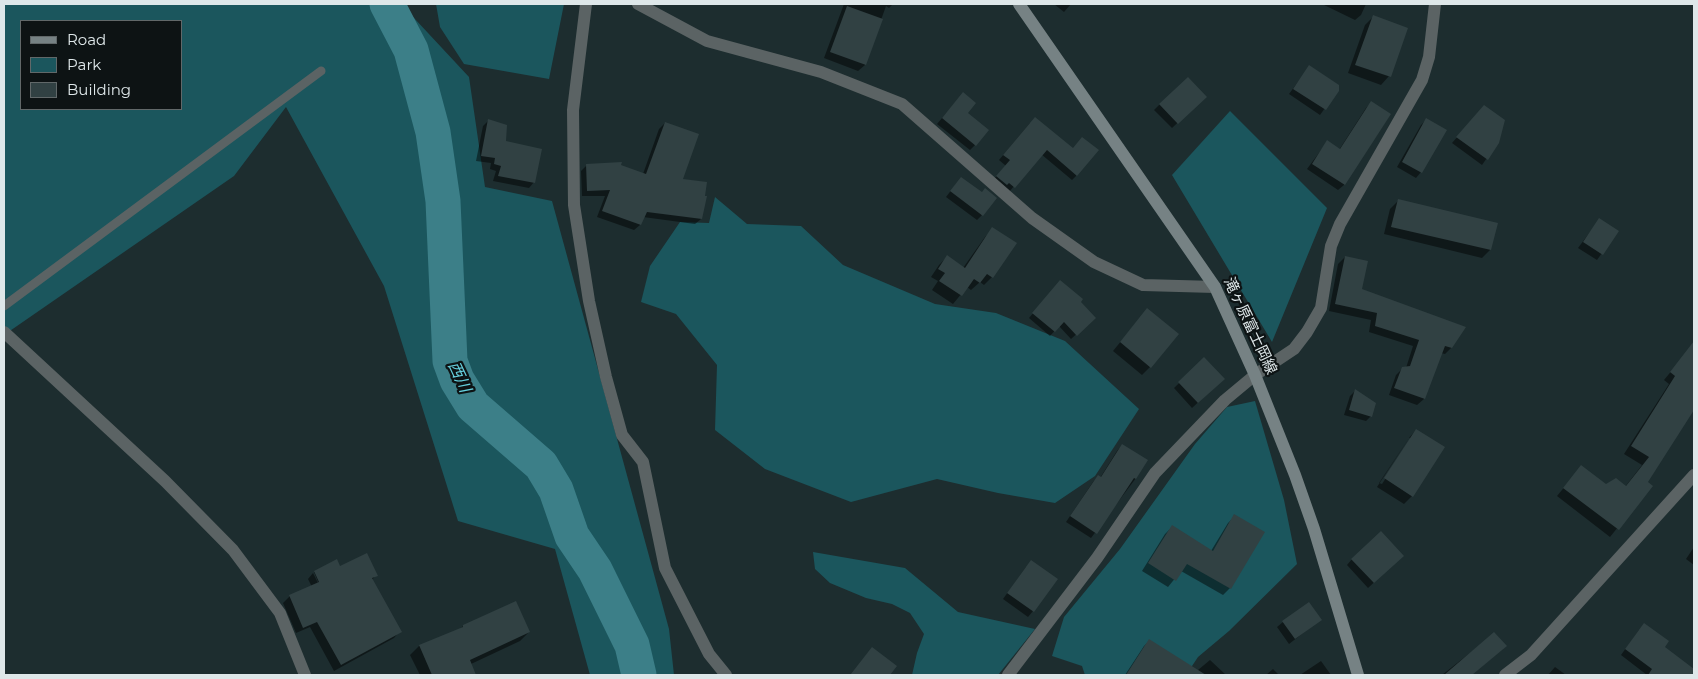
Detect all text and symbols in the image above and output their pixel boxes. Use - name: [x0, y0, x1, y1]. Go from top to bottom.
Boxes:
- legend: [20, 20, 182, 110]
- text: Road: [67, 30, 106, 49]
- text: Park: [67, 55, 101, 74]
- text: Building: [67, 80, 131, 99]
- street label: 滝ヶ原富士岡線: [1220, 275, 1280, 377]
- water label: 西川: [444, 358, 474, 396]

